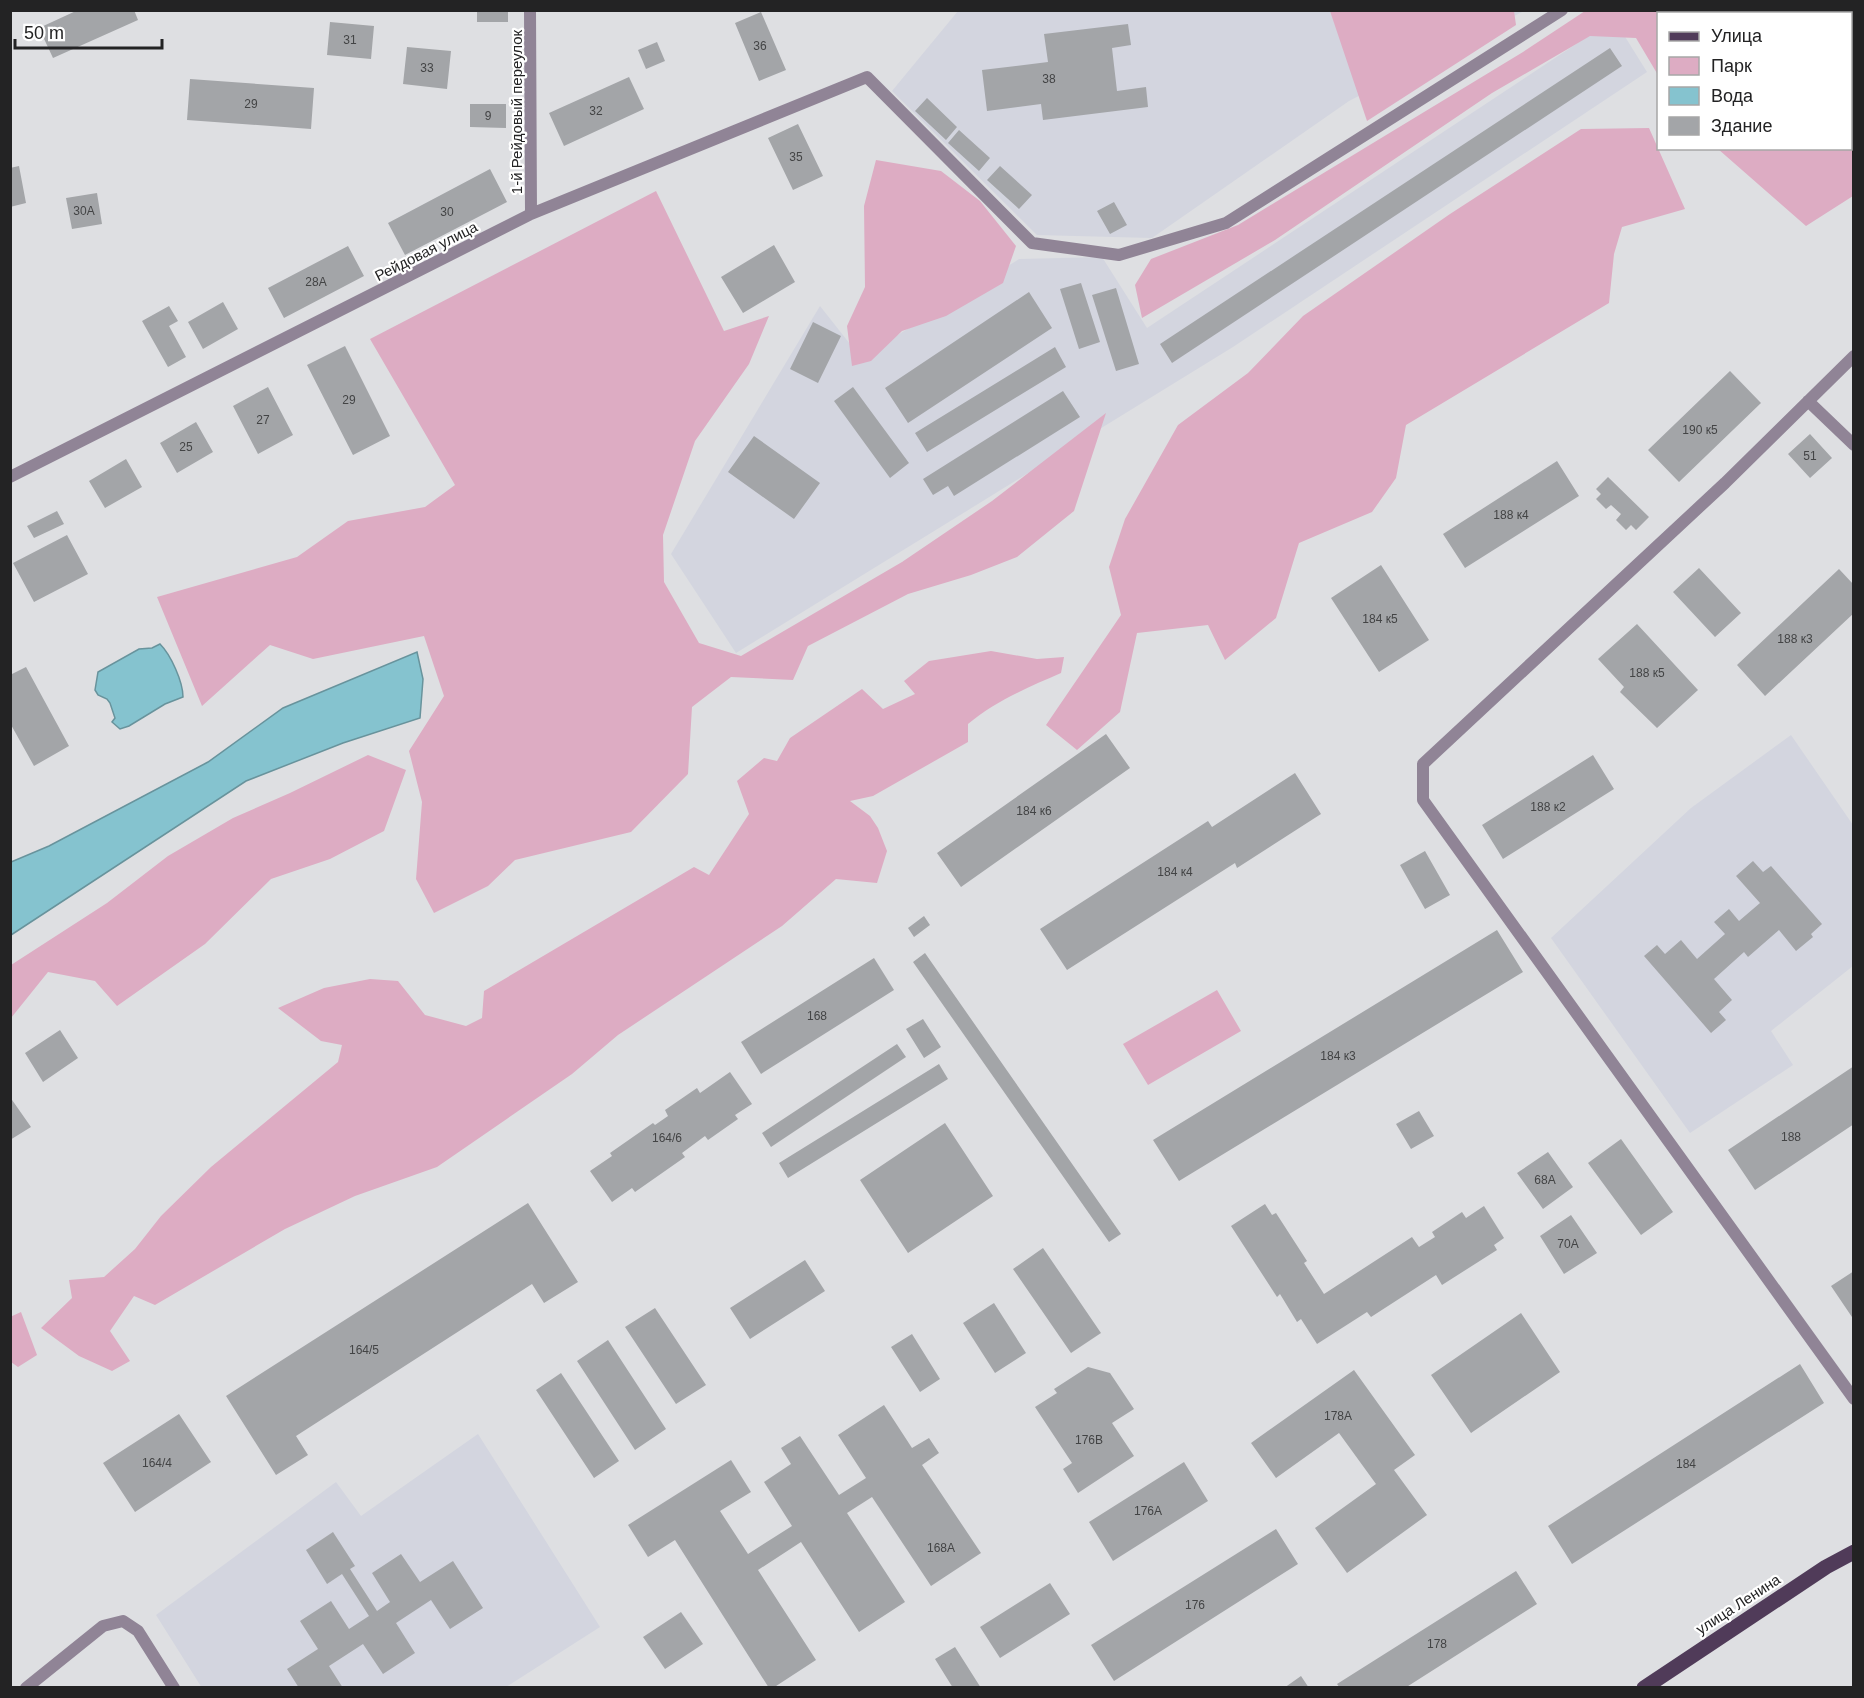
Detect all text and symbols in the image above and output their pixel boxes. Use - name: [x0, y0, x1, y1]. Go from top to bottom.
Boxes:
- scale bar: [15, 12, 162, 50]
- legend: [1657, 12, 1852, 150]
- text: 50 m: [24, 23, 64, 43]
- text: Улица: [1711, 26, 1763, 46]
- street label: 1-й Рейдовый переулок: [508, 29, 525, 194]
- house number: 31: [343, 33, 357, 47]
- house number: 36: [753, 39, 767, 53]
- text: Парк: [1711, 56, 1752, 76]
- house number: 33: [420, 61, 434, 75]
- house number: 38: [1042, 72, 1056, 86]
- text: Вода: [1711, 86, 1754, 106]
- house number: 29: [244, 97, 258, 111]
- house number: 32: [589, 104, 603, 118]
- house number: 9: [485, 109, 492, 123]
- text: Здание: [1711, 116, 1772, 136]
- house number: 35: [789, 150, 803, 164]
- house number: 30А: [73, 204, 95, 218]
- house number: 30: [440, 205, 454, 219]
- street label: Рейдовая улица: [372, 218, 481, 284]
- house number: 28А: [305, 275, 327, 289]
- house number: 29: [342, 393, 356, 407]
- house number: 27: [256, 413, 270, 427]
- house number: 190 к5: [1682, 423, 1718, 437]
- house number: 25: [179, 440, 193, 454]
- house number: 51: [1803, 449, 1817, 463]
- house number: 188 к4: [1493, 508, 1529, 522]
- house number: 184 к5: [1362, 612, 1398, 626]
- house number: 188 к3: [1777, 632, 1813, 646]
- house number: 188 к5: [1629, 666, 1665, 680]
- house number: 188 к2: [1530, 800, 1566, 814]
- house number: 184 к6: [1016, 804, 1052, 818]
- house number: 184 к4: [1157, 865, 1193, 879]
- house number: 168: [807, 1009, 827, 1023]
- house number: 184 к3: [1320, 1049, 1356, 1063]
- house number: 188: [1781, 1130, 1801, 1144]
- house number: 164/6: [652, 1131, 682, 1145]
- house number: 68А: [1534, 1173, 1556, 1187]
- house number: 70А: [1557, 1237, 1579, 1251]
- house number: 164/5: [349, 1343, 379, 1357]
- house number: 178А: [1324, 1409, 1352, 1423]
- house number: 176В: [1075, 1433, 1103, 1447]
- house number: 164/4: [142, 1456, 172, 1470]
- house number: 184: [1676, 1457, 1696, 1471]
- house number: 176А: [1134, 1504, 1162, 1518]
- house number: 168А: [927, 1541, 955, 1555]
- street label: улица Ленина: [1693, 1570, 1784, 1638]
- house number: 176: [1185, 1598, 1205, 1612]
- house number: 178: [1427, 1637, 1447, 1651]

